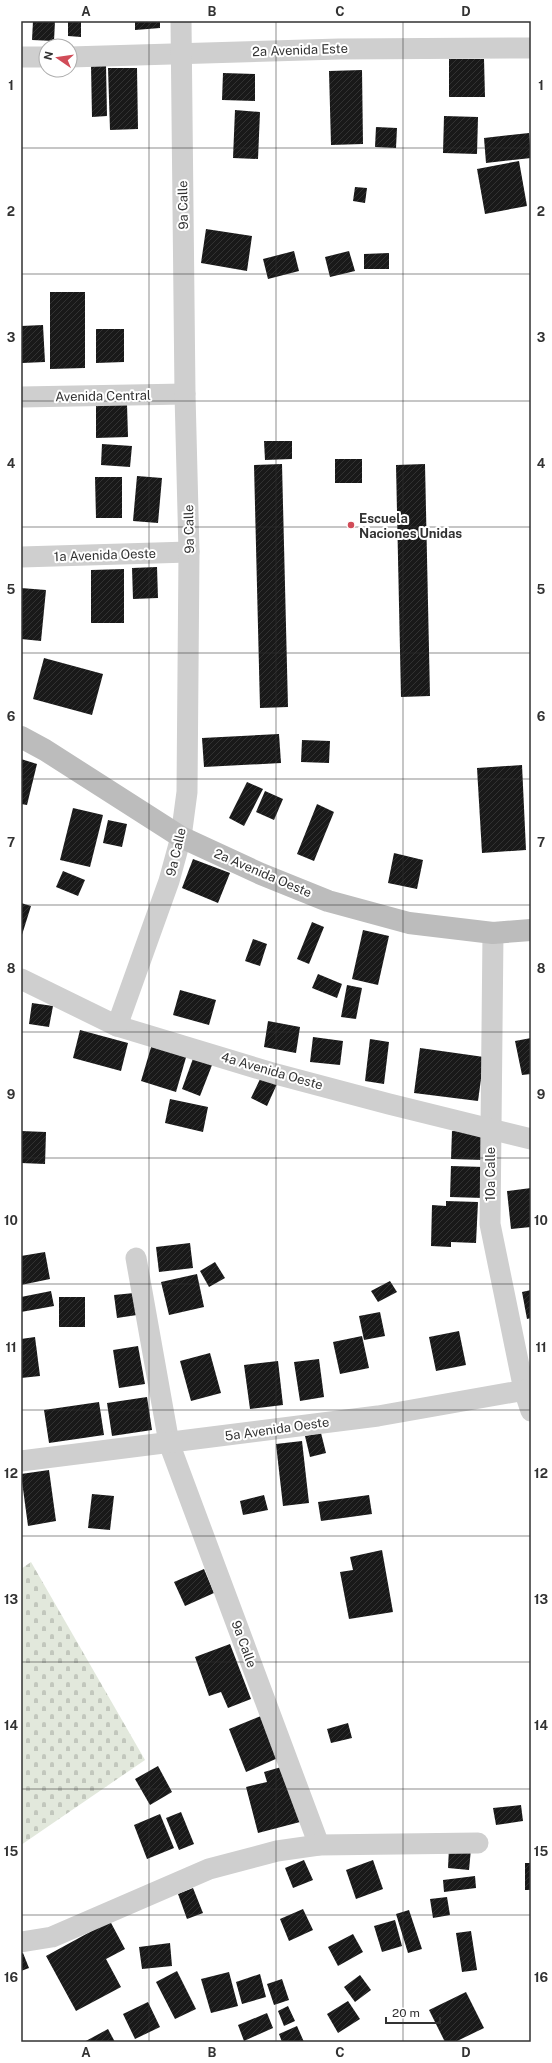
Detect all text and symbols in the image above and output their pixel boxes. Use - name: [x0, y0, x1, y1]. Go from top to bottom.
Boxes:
- text: A: [81, 4, 91, 19]
- text: B: [208, 4, 217, 19]
- text: C: [335, 4, 345, 19]
- text: D: [461, 4, 471, 19]
- north arrow: [38, 38, 78, 78]
- street label: 2a Avenida Este: [252, 41, 348, 59]
- text: N: [41, 50, 55, 61]
- text: 1: [8, 78, 14, 93]
- text: 1: [538, 78, 544, 93]
- street label: 9a Calle: [175, 180, 191, 230]
- text: 2: [7, 204, 15, 219]
- text: 2: [537, 204, 545, 219]
- text: 3: [7, 330, 16, 345]
- text: 3: [537, 330, 546, 345]
- street label: Avenida Central: [55, 388, 151, 404]
- text: 4: [7, 456, 16, 471]
- text: 4: [537, 456, 546, 471]
- street label: 9a Calle: [181, 504, 197, 554]
- place label: Escuela Naciones Unidas: [359, 511, 462, 541]
- marker: Escuela Naciones Unidas: [346, 520, 356, 530]
- street label: 1a Avenida Oeste: [54, 546, 156, 564]
- text: 5: [7, 582, 16, 597]
- text: 5: [537, 582, 546, 597]
- text: 6: [7, 709, 16, 724]
- text: 6: [537, 709, 546, 724]
- street label: 9a Calle: [163, 826, 189, 878]
- text: 7: [7, 835, 15, 850]
- text: 7: [537, 835, 545, 850]
- street label: 2a Avenida Oeste: [212, 846, 314, 900]
- text: 8: [7, 961, 16, 976]
- text: 8: [537, 961, 546, 976]
- street label: 4a Avenida Oeste: [219, 1049, 325, 1093]
- text: 9: [7, 1087, 15, 1102]
- text: 9: [537, 1087, 545, 1102]
- street label: 10a Calle: [483, 1147, 498, 1201]
- text: 10: [4, 1213, 18, 1228]
- text: 10: [534, 1213, 548, 1228]
- text: 11: [5, 1340, 17, 1355]
- text: 11: [535, 1340, 547, 1355]
- street label: 5a Avenida Oeste: [224, 1414, 330, 1444]
- text: 12: [4, 1466, 18, 1481]
- text: 12: [534, 1466, 548, 1481]
- text: 13: [4, 1592, 18, 1607]
- text: 13: [534, 1592, 548, 1607]
- street label: 9a Calle: [229, 1618, 259, 1670]
- text: 14: [4, 1718, 19, 1733]
- text: 14: [534, 1718, 549, 1733]
- text: 15: [4, 1844, 18, 1859]
- text: 15: [534, 1844, 548, 1859]
- text: 16: [4, 1970, 18, 1985]
- text: 16: [534, 1970, 548, 1985]
- scale bar: [386, 1999, 440, 2025]
- text: 20 m: [392, 2006, 420, 2020]
- text: A: [81, 2045, 91, 2060]
- text: B: [208, 2045, 217, 2060]
- text: C: [335, 2045, 345, 2060]
- text: D: [461, 2045, 471, 2060]

